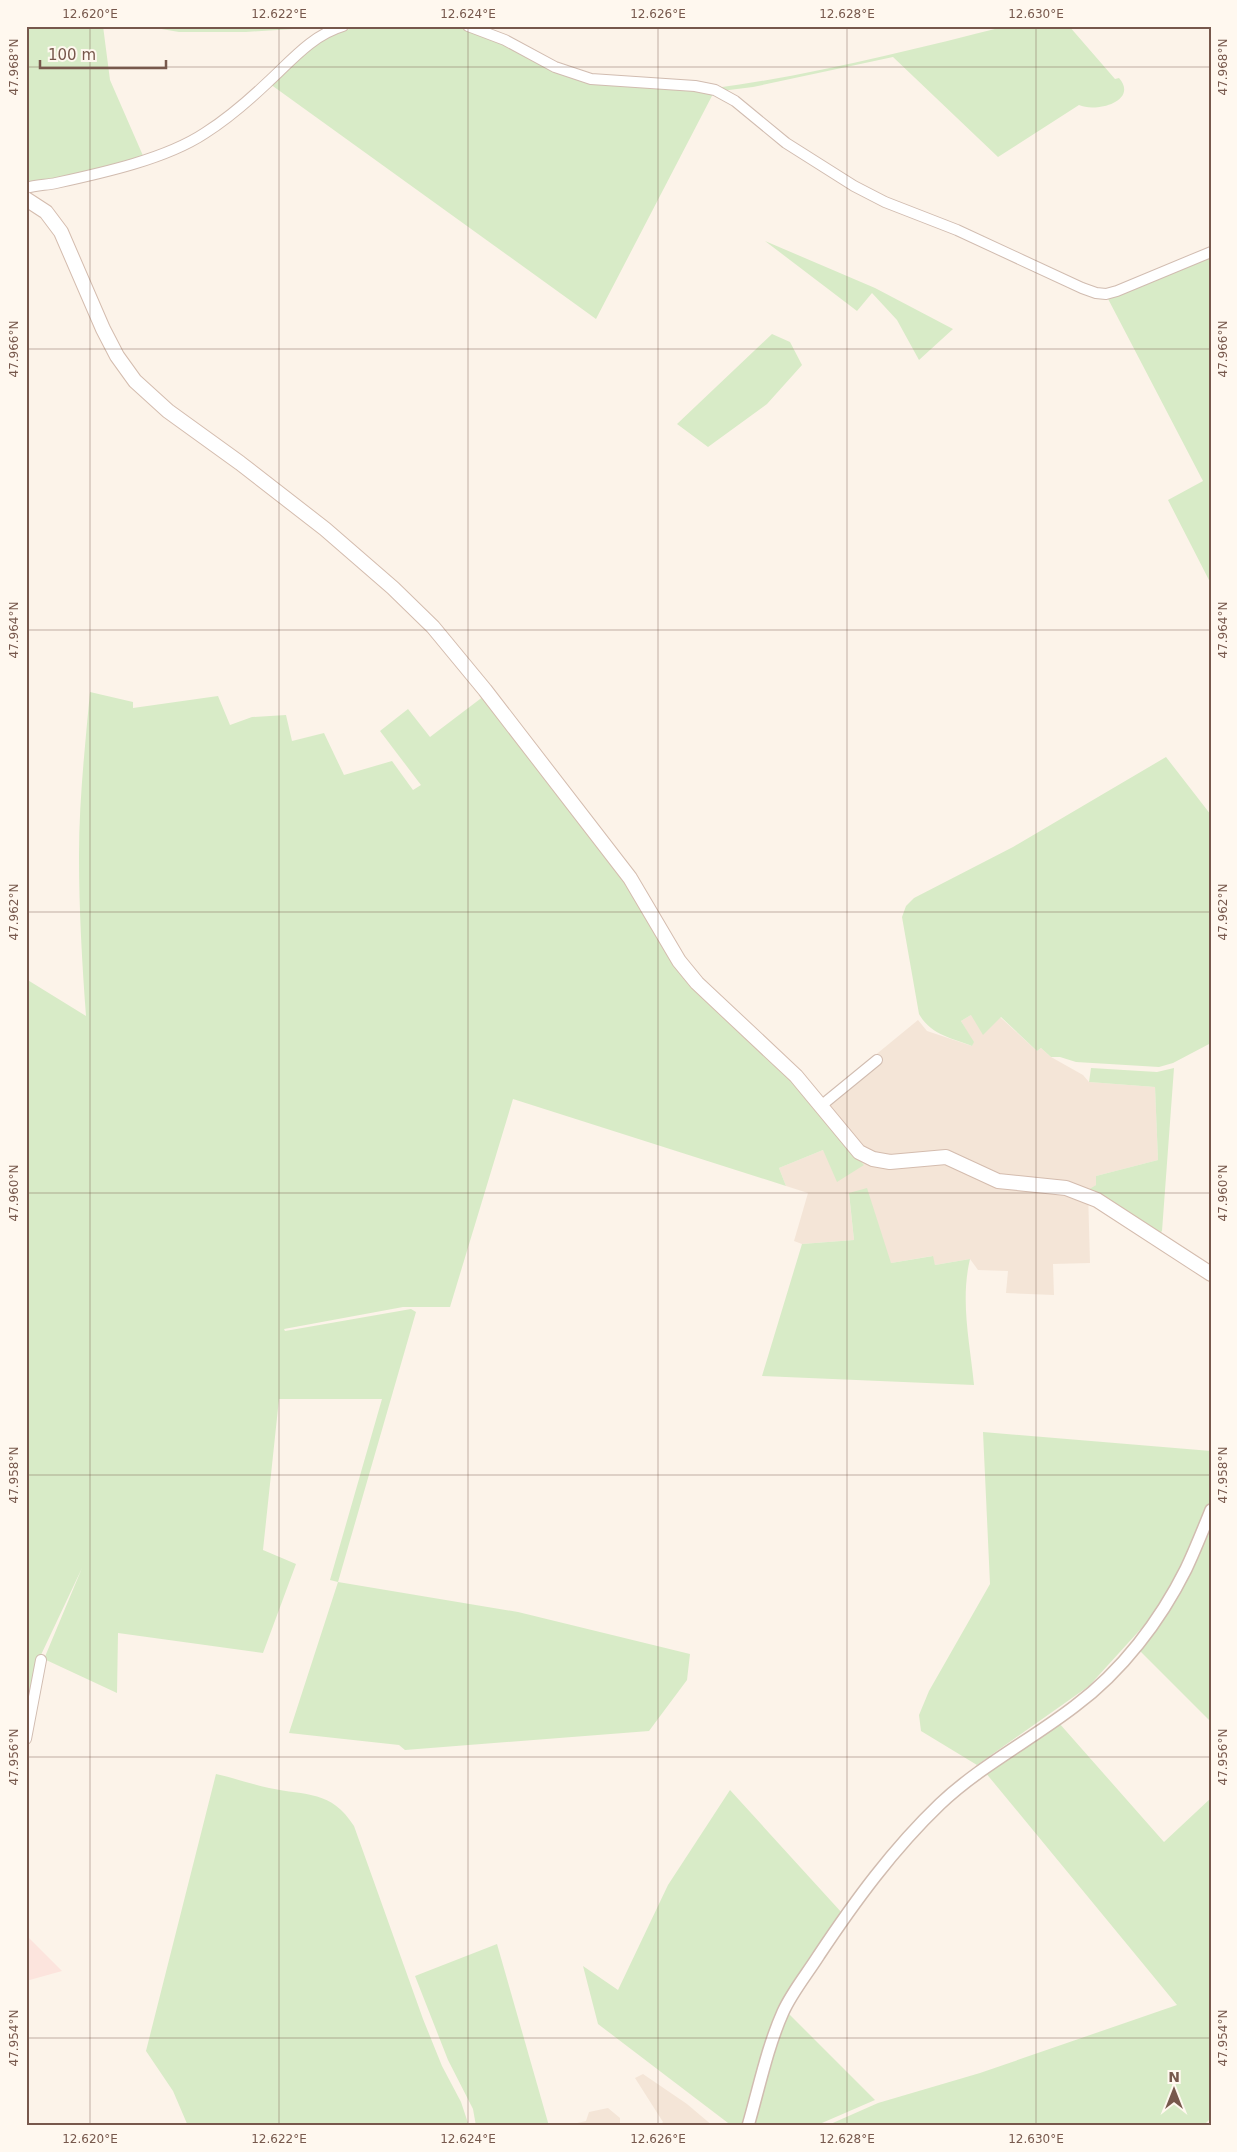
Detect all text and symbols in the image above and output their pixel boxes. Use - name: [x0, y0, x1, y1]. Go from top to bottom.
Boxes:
- text: 12.620°E: [62, 7, 118, 21]
- text: 12.622°E: [251, 7, 307, 21]
- text: 12.624°E: [440, 7, 496, 21]
- text: 12.626°E: [630, 7, 686, 21]
- text: 12.628°E: [819, 7, 875, 21]
- text: 12.630°E: [1008, 7, 1064, 21]
- scale bar: [40, 38, 166, 70]
- text: 47.968°N: [7, 39, 21, 95]
- text: 47.968°N: [1216, 39, 1230, 95]
- text: 100 m: [48, 46, 96, 64]
- text: 47.966°N: [7, 321, 21, 377]
- text: 47.966°N: [1216, 321, 1230, 377]
- text: 47.964°N: [7, 602, 21, 658]
- text: 47.964°N: [1216, 602, 1230, 658]
- text: 47.962°N: [7, 884, 21, 940]
- text: 47.962°N: [1216, 884, 1230, 940]
- text: 47.960°N: [7, 1165, 21, 1221]
- text: 47.960°N: [1216, 1165, 1230, 1221]
- text: 47.958°N: [7, 1447, 21, 1503]
- text: 47.958°N: [1216, 1447, 1230, 1503]
- text: 47.956°N: [7, 1729, 21, 1785]
- text: 47.956°N: [1216, 1729, 1230, 1785]
- text: 47.954°N: [7, 2010, 21, 2066]
- text: 47.954°N: [1216, 2010, 1230, 2066]
- north arrow: [1150, 2064, 1200, 2114]
- text: N: [1168, 2069, 1180, 2085]
- text: 12.620°E: [62, 2132, 118, 2146]
- text: 12.622°E: [251, 2132, 307, 2146]
- text: 12.624°E: [440, 2132, 496, 2146]
- text: 12.626°E: [630, 2132, 686, 2146]
- text: 12.628°E: [819, 2132, 875, 2146]
- text: 12.630°E: [1008, 2132, 1064, 2146]

